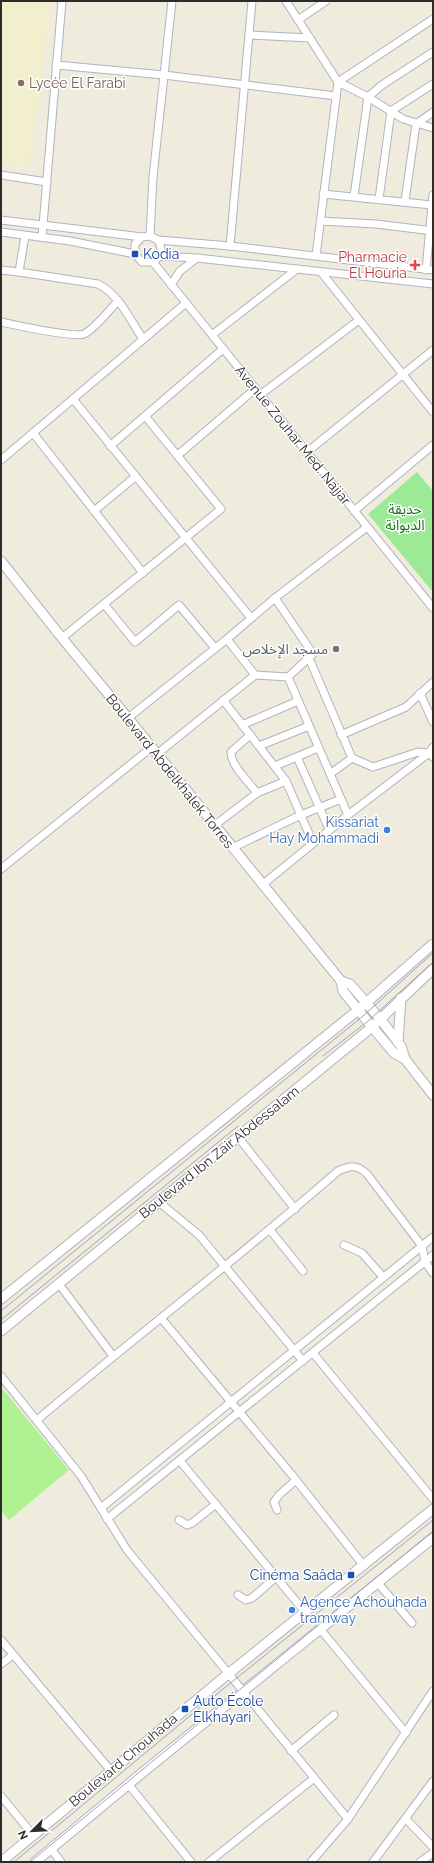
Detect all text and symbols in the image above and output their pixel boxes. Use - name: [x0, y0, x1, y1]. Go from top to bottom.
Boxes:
- place label: Lycée El Farabi: [29, 75, 126, 91]
- marker: Lycée El Farabi: [16, 78, 26, 88]
- place label: Kodia: [143, 246, 179, 262]
- marker: Kodia: [130, 249, 140, 259]
- place label: Pharmacie El Houria: [338, 249, 407, 281]
- marker: Pharmacie El Houria: [410, 260, 420, 270]
- street label: Avenue Zouhar Med. Najjar: [232, 362, 354, 508]
- park label: حديقة الديوانة: [385, 501, 425, 534]
- place label: مسجد الإخلاص: [242, 641, 328, 659]
- marker: مسجد الإخلاص: [331, 644, 341, 654]
- street label: Boulevard Abdelkhalek Torres: [103, 691, 237, 852]
- place label: Kissariat Hay Mohammadi: [269, 814, 379, 846]
- marker: Kissariat Hay Mohammadi: [382, 825, 392, 835]
- street label: Boulevard Ibn Zair Abdessalam: [136, 1082, 302, 1222]
- place label: Cinéma Saâda: [250, 1567, 343, 1583]
- marker: Cinéma Saâda: [346, 1570, 356, 1580]
- place label: Agence Achouhada tramway: [300, 1594, 427, 1626]
- marker: Agence Achouhada tramway: [287, 1605, 297, 1615]
- place label: Auto École Elkhayari: [193, 1692, 263, 1725]
- marker: Auto École Elkhayari: [180, 1704, 190, 1714]
- street label: Boulevard Chouhada: [66, 1710, 180, 1810]
- north arrow: [12, 1811, 52, 1851]
- text: N: [16, 1828, 31, 1841]

